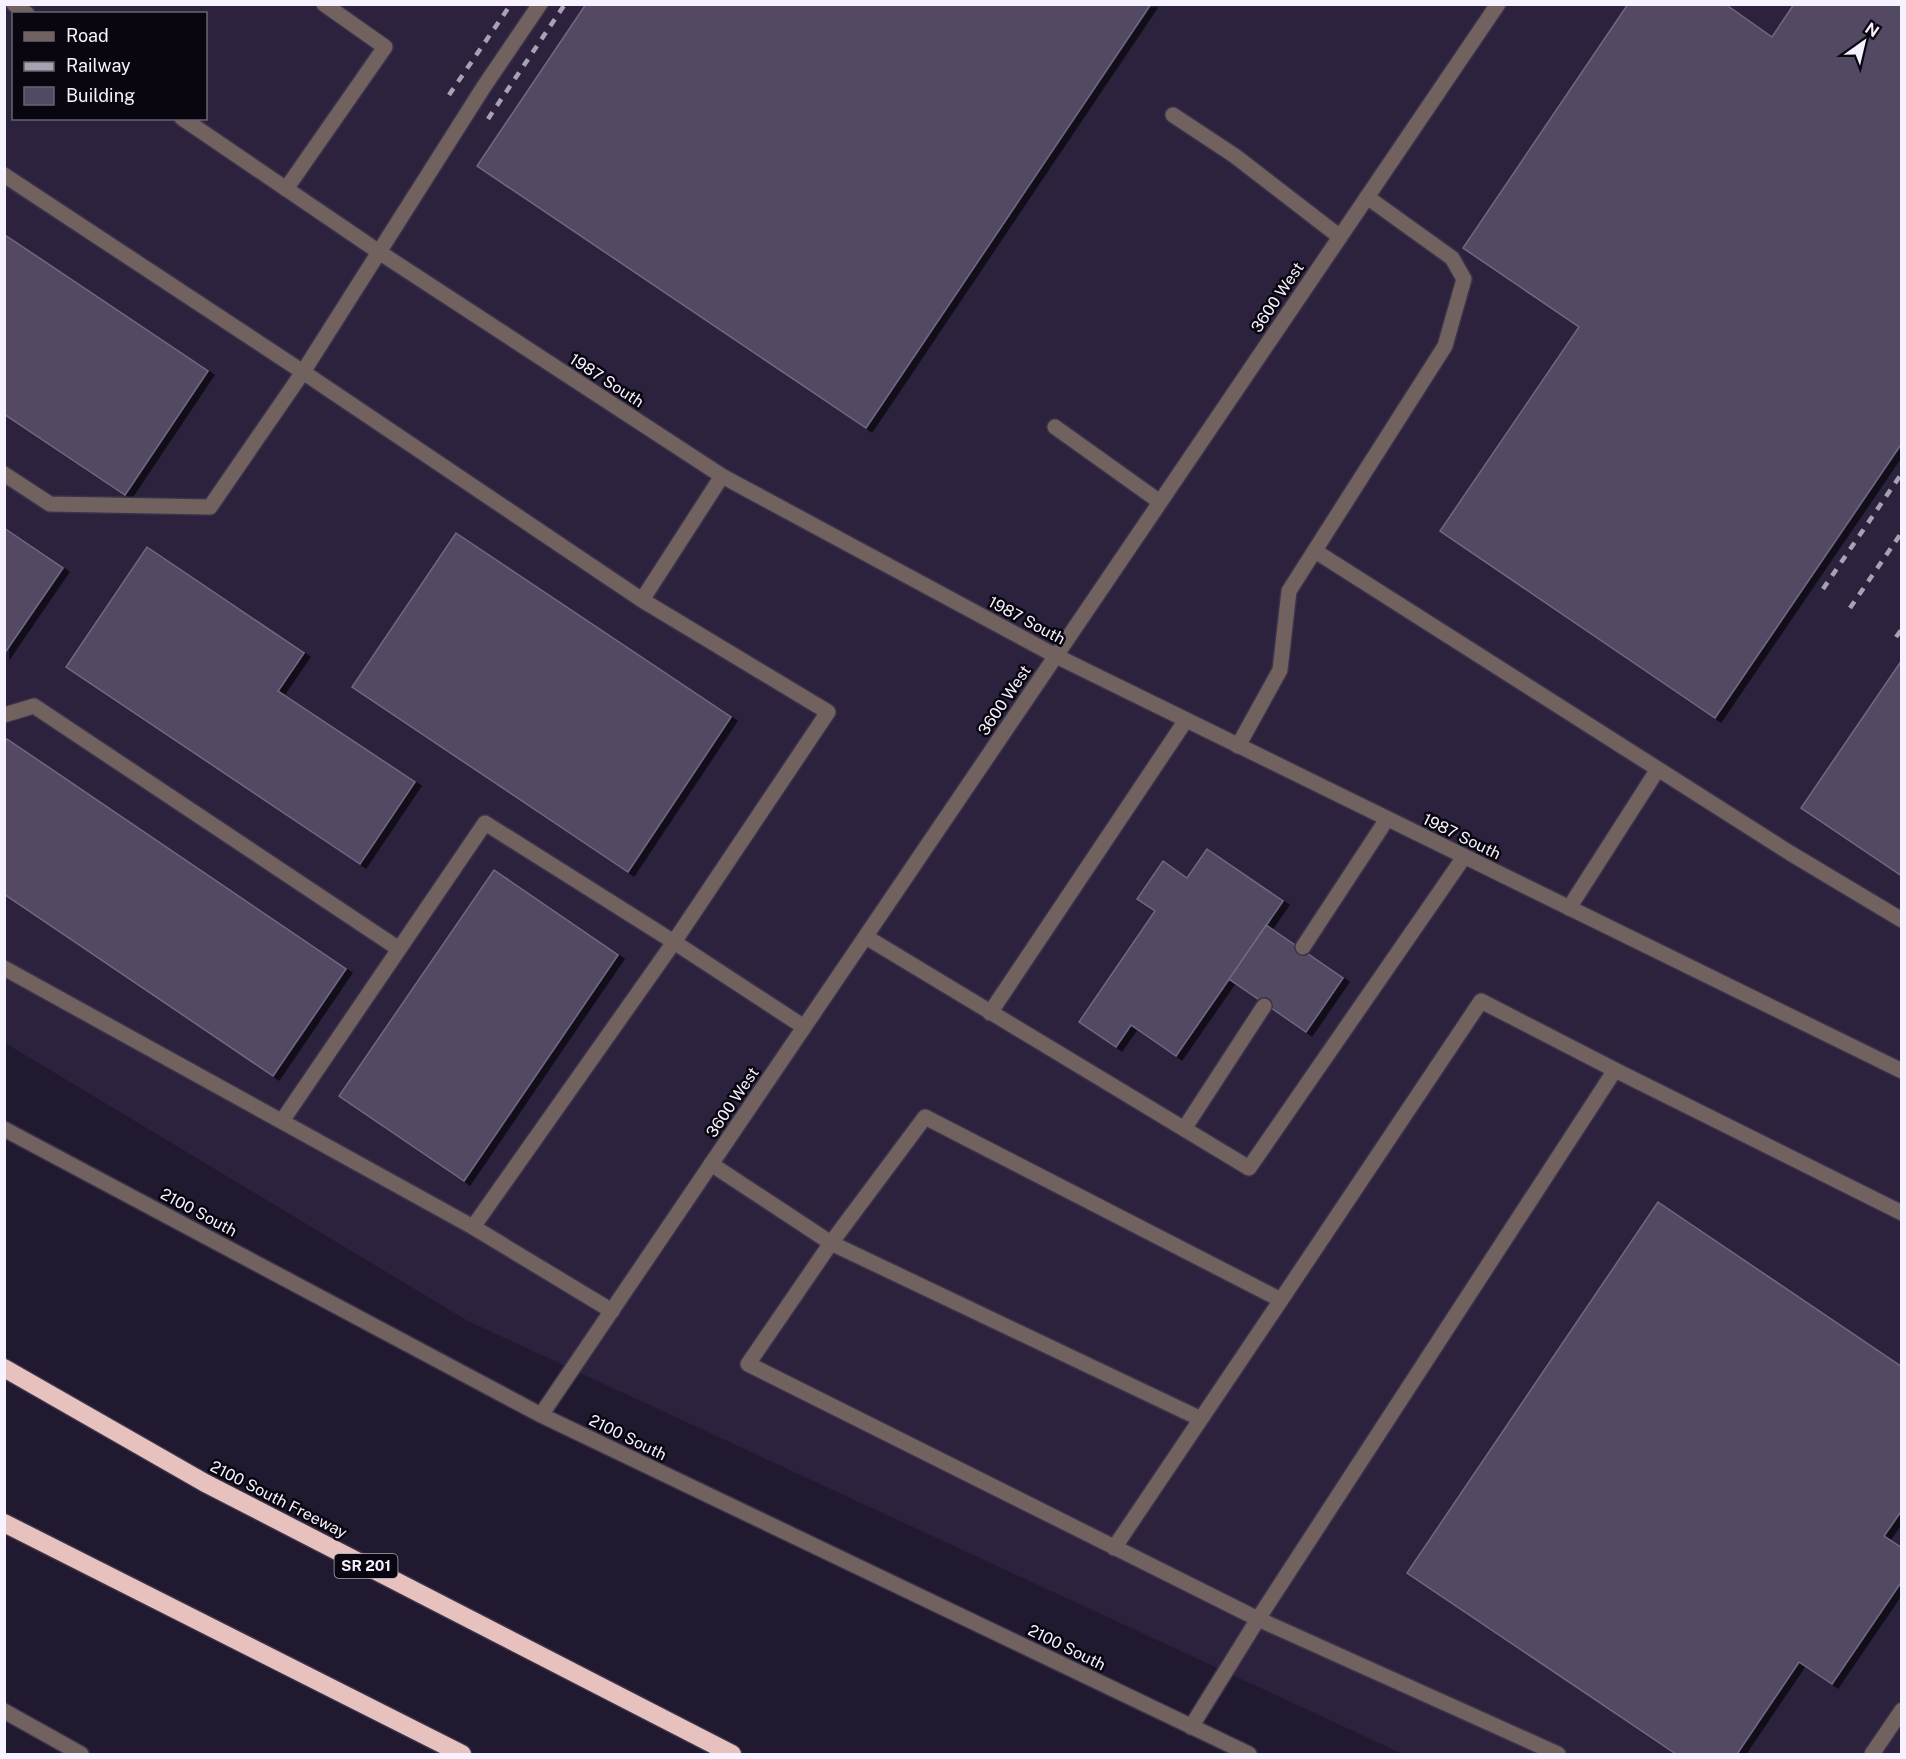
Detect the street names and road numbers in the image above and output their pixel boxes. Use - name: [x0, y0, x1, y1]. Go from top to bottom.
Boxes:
- street label: 3600 West: [1247, 259, 1308, 336]
- street label: 1987 South: [566, 349, 647, 411]
- street label: 1987 South: [985, 592, 1069, 649]
- street label: 3600 West: [974, 662, 1035, 739]
- street label: 1987 South: [1420, 809, 1504, 863]
- street label: 3600 West: [702, 1064, 763, 1141]
- street label: 2100 South: [157, 1184, 240, 1241]
- street label: 2100 South: [586, 1411, 670, 1464]
- street label: 2100 South Freeway: [207, 1457, 351, 1542]
- road number: SR 201: [334, 1554, 398, 1578]
- street label: 2100 South: [1025, 1621, 1109, 1674]

